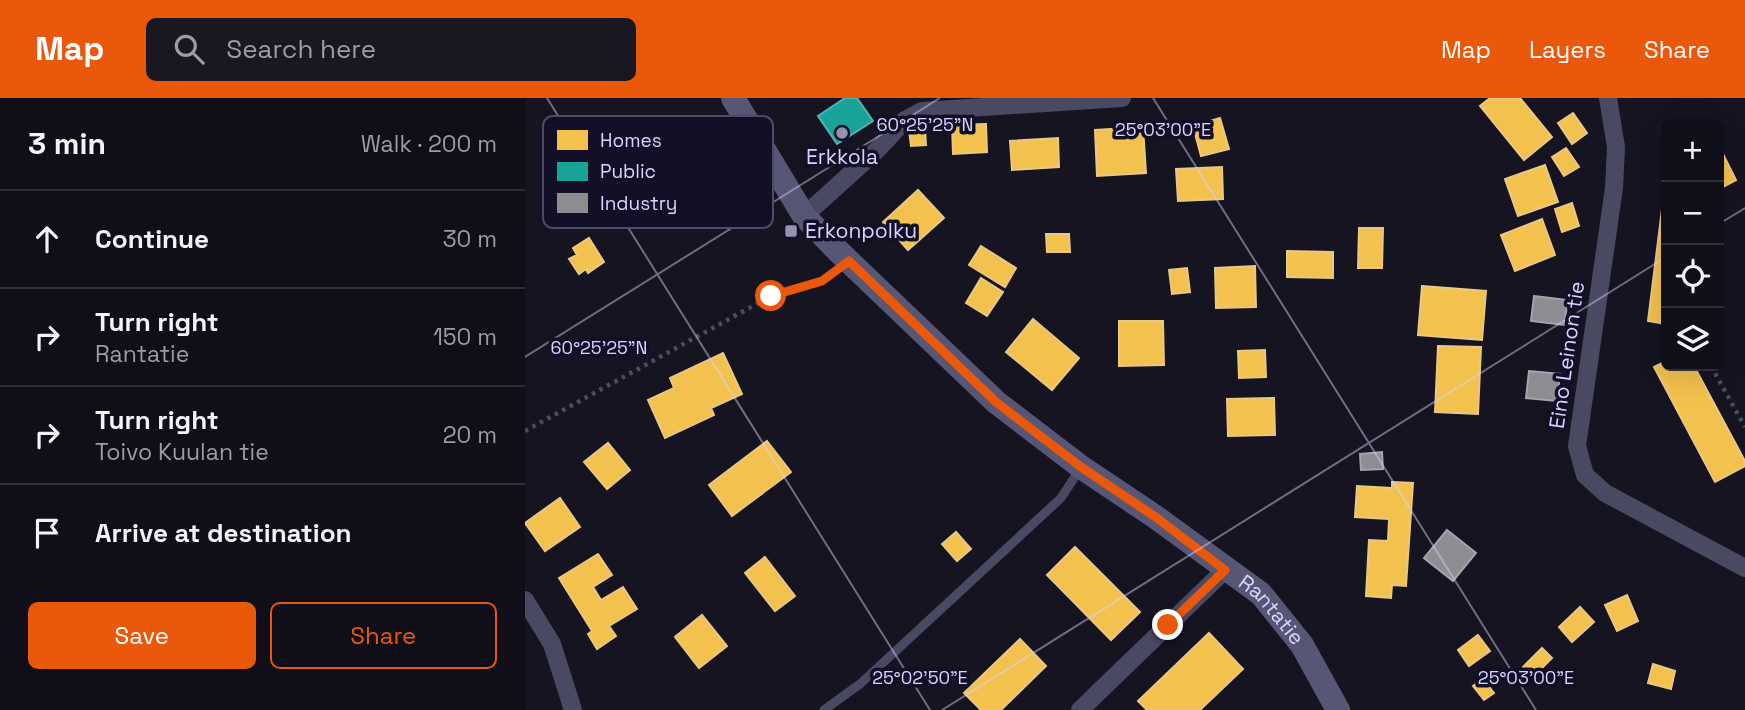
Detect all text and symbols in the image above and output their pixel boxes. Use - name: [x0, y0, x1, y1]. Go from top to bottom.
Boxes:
- search box: [146, 18, 636, 81]
- text: Map: [35, 28, 104, 70]
- icon: search: [170, 30, 208, 68]
- text: Search here: [226, 32, 376, 66]
- text: Map: [1441, 34, 1491, 65]
- text: Layers: [1529, 34, 1606, 65]
- text: Share: [1644, 34, 1710, 65]
- text: 60°25'25"N: [877, 113, 973, 136]
- legend: [543, 116, 773, 228]
- text: 25°03'00"E: [1115, 118, 1211, 141]
- map controls: [1661, 119, 1724, 371]
- button: +: [1661, 119, 1724, 182]
- text: 3 min: [28, 124, 106, 163]
- marker: Erkkola: [834, 125, 850, 141]
- text: Homes: [600, 128, 662, 153]
- text: Walk · 200 m: [361, 129, 497, 159]
- place label: Erkkola: [806, 143, 878, 170]
- text: Public: [600, 159, 656, 184]
- button: −: [1661, 182, 1724, 245]
- text: Industry: [600, 191, 677, 216]
- place label: Erkonpolku: [805, 217, 917, 244]
- icon: ahead: [28, 220, 66, 258]
- text: Continue: [95, 222, 209, 256]
- marker: Erkonpolku: [783, 223, 799, 239]
- text: 30 m: [443, 224, 497, 254]
- button: locate: [1661, 245, 1724, 308]
- route start: [755, 280, 786, 311]
- street label: Eino Leinon tie: [1543, 280, 1590, 430]
- text: Turn right: [95, 305, 219, 339]
- button: layers: [1661, 308, 1724, 371]
- icon: right: [28, 318, 66, 356]
- text: 150 m: [433, 322, 497, 352]
- text: 60°25'25"N: [551, 336, 647, 359]
- text: Rantatie: [95, 339, 189, 369]
- text: Turn right: [95, 403, 219, 437]
- icon: right: [28, 416, 66, 454]
- text: 20 m: [443, 420, 497, 450]
- text: Toivo Kuulan tie: [95, 437, 269, 467]
- icon: arrive: [28, 514, 66, 552]
- text: Arrive at destination: [95, 516, 352, 550]
- street label: Rantatie: [1234, 568, 1311, 650]
- button: Save: [28, 602, 256, 669]
- button: Share: [270, 602, 497, 669]
- route end: [1152, 609, 1183, 640]
- text: 25°02'50"E: [872, 666, 968, 689]
- text: 25°03'00"E: [1478, 666, 1574, 689]

